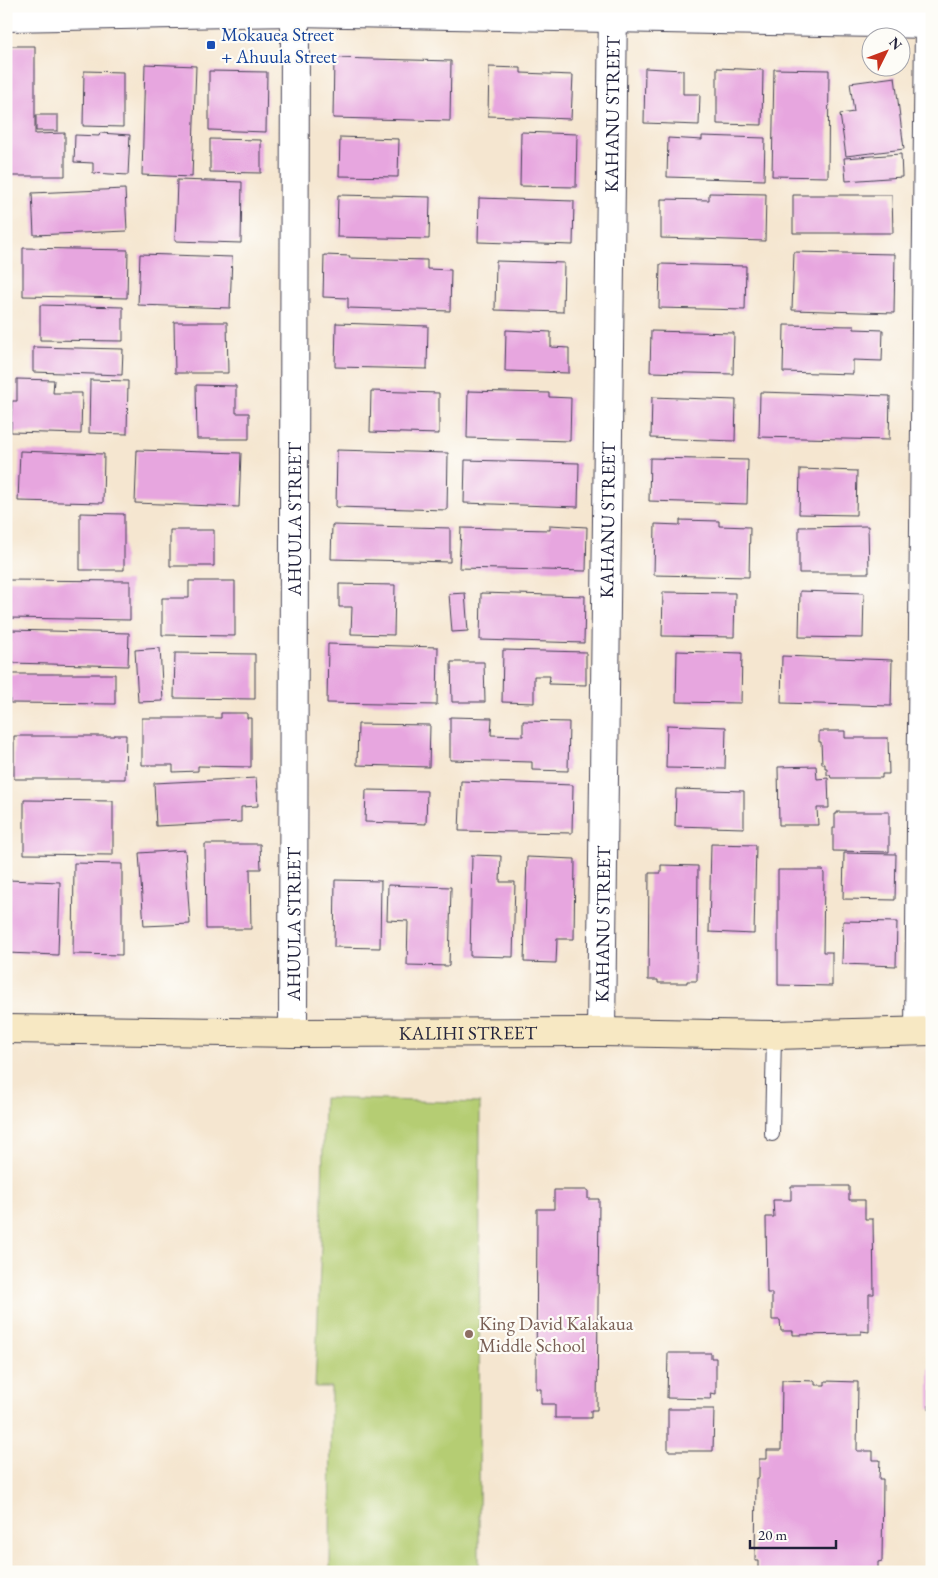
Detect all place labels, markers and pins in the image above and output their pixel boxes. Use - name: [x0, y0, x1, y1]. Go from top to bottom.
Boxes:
- place label: Mokauea Street + Ahuula Street: [221, 22, 337, 69]
- marker: Mokauea Street + Ahuula Street: [205, 39, 217, 51]
- place label: King David Kalakaua Middle School: [479, 1311, 634, 1358]
- marker: King David Kalakaua Middle School: [463, 1328, 475, 1340]

